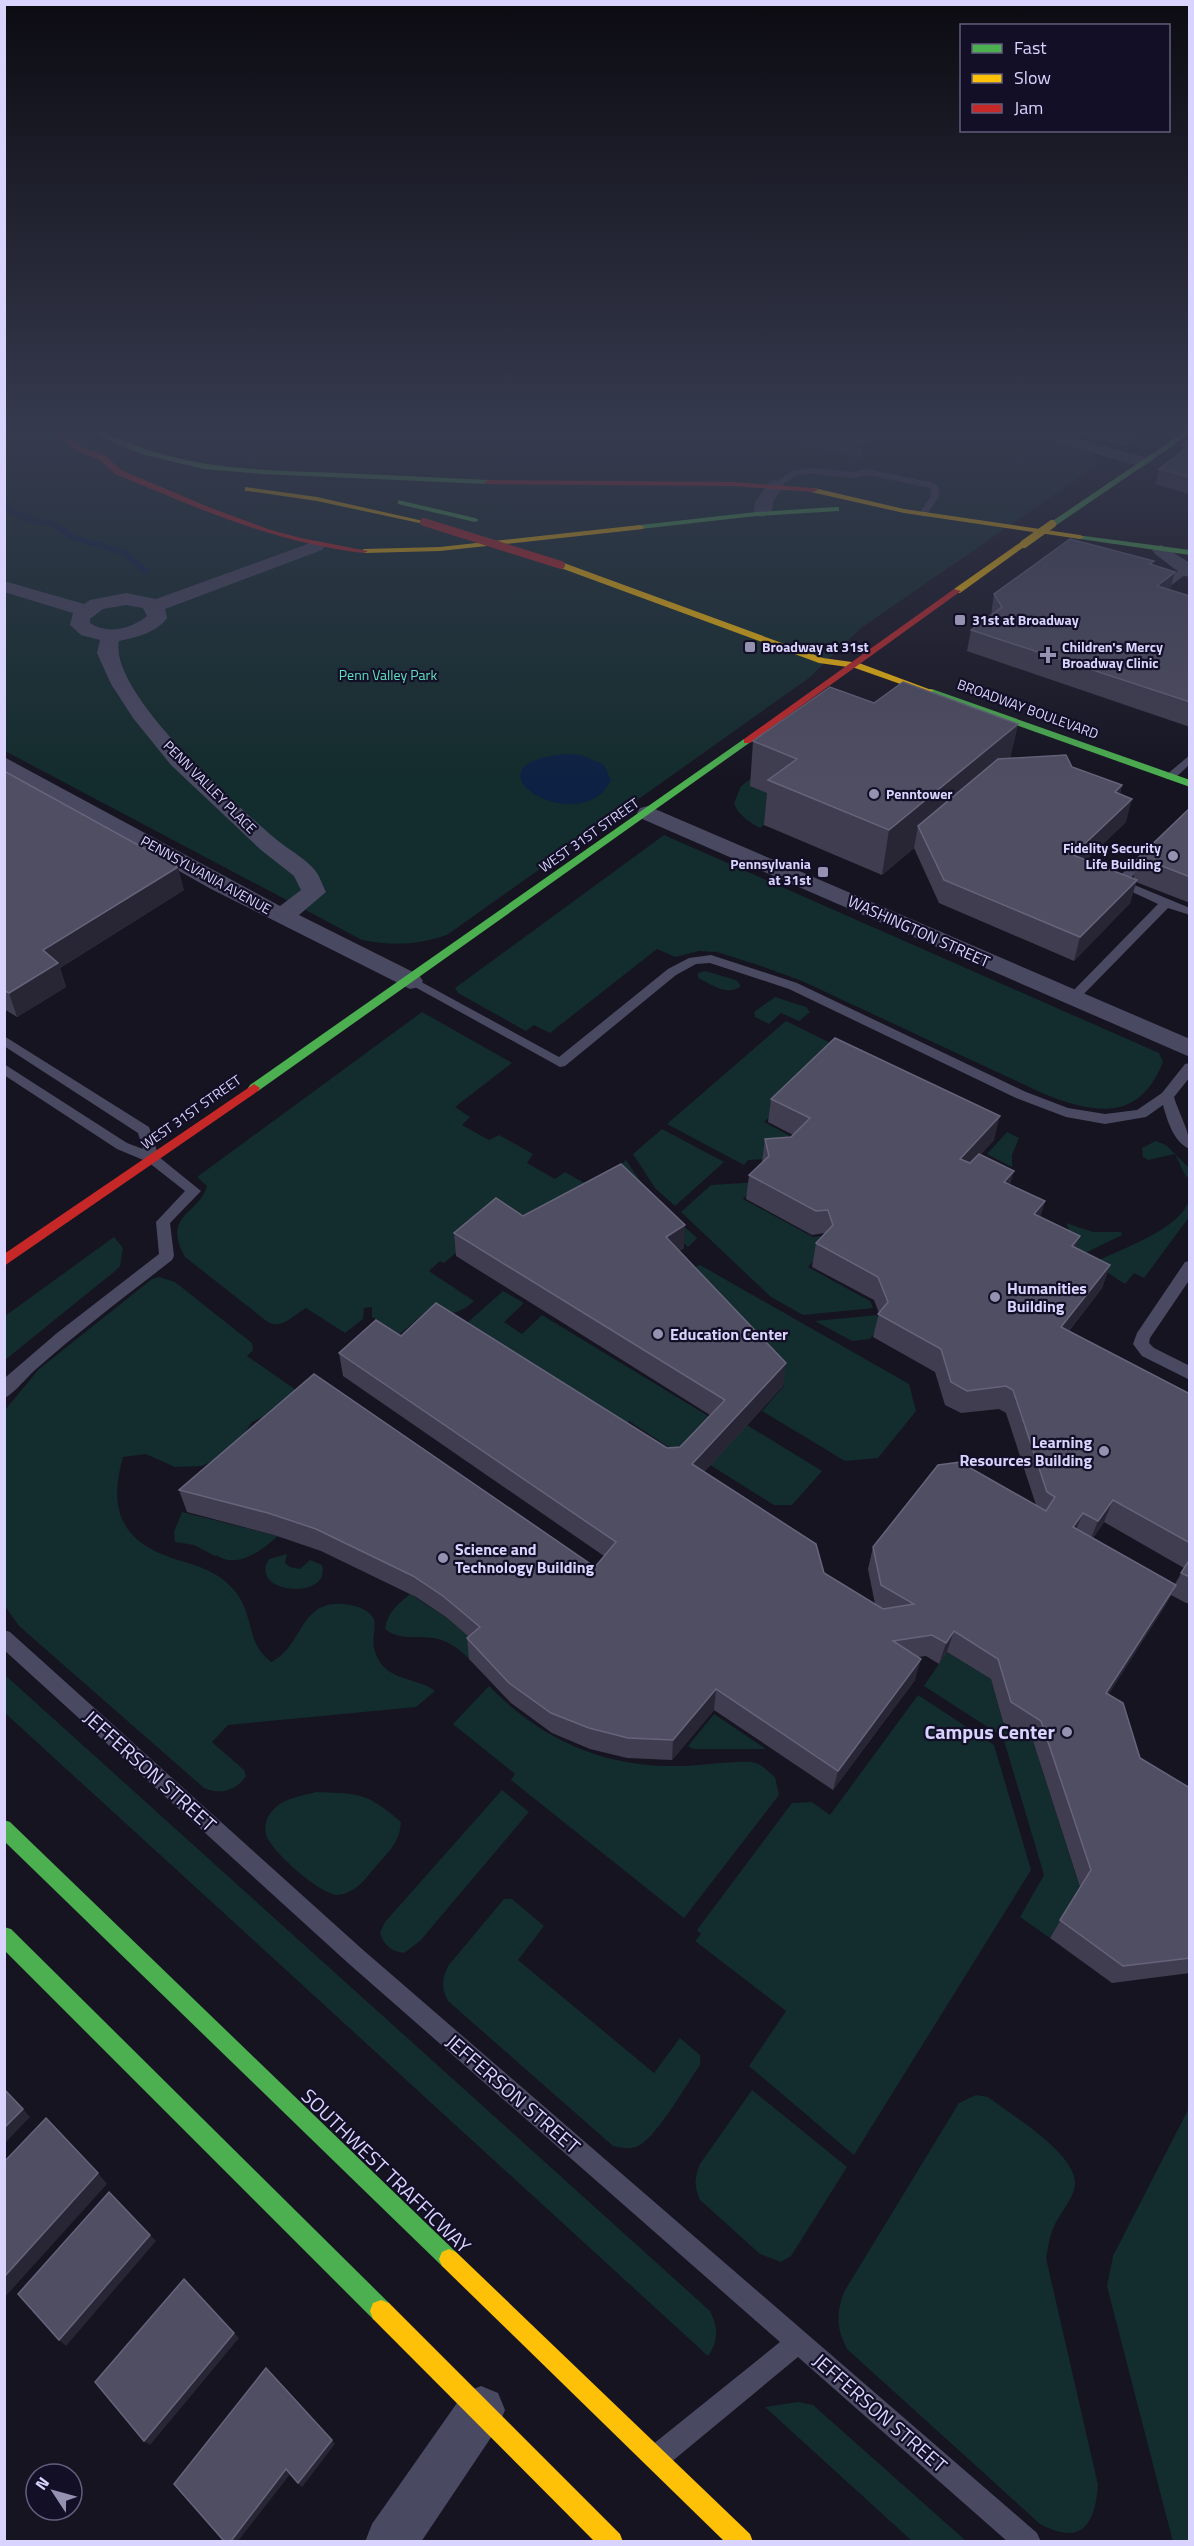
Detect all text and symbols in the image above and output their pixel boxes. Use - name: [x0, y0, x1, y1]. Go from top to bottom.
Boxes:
- legend: [960, 24, 1170, 132]
- text: Fast: [1014, 34, 1047, 61]
- text: Slow: [1014, 64, 1051, 91]
- text: Jam: [1014, 94, 1043, 121]
- place label: 31st at Broadway: [972, 609, 1079, 630]
- marker: 31st at Broadway: [953, 613, 967, 627]
- place label: Broadway at 31st: [762, 636, 869, 657]
- place label: Children's Mercy Broadway Clinic: [1062, 636, 1163, 673]
- marker: Broadway at 31st: [743, 640, 757, 654]
- marker: Children's Mercy Broadway Clinic: [1039, 646, 1057, 664]
- park label: Penn Valley Park: [339, 664, 437, 685]
- street label: BROADWAY BOULEVARD: [955, 673, 1102, 744]
- street label: PENN VALLEY PLACE: [159, 735, 262, 838]
- place label: Penntower: [886, 783, 953, 804]
- marker: Penntower: [867, 787, 881, 801]
- street label: WEST 31ST STREET: [534, 792, 644, 877]
- street label: PENNSYLVANIA AVENUE: [137, 830, 276, 919]
- place label: Fidelity Security Life Building: [1063, 837, 1162, 874]
- marker: Fidelity Security Life Building: [1166, 849, 1180, 863]
- place label: Pennsylvania at 31st: [730, 853, 811, 890]
- marker: Pennsylvania at 31st: [816, 865, 830, 879]
- street label: WASHINGTON STREET: [844, 889, 994, 973]
- street label: WEST 31ST STREET: [136, 1069, 246, 1154]
- place label: Humanities Building: [1007, 1276, 1087, 1318]
- marker: Humanities Building: [988, 1290, 1002, 1304]
- place label: Education Center: [670, 1322, 788, 1346]
- marker: Education Center: [651, 1327, 665, 1341]
- place label: Learning Resources Building: [960, 1430, 1092, 1472]
- marker: Learning Resources Building: [1097, 1444, 1111, 1458]
- place label: Science and Technology Building: [455, 1537, 595, 1579]
- marker: Science and Technology Building: [436, 1551, 450, 1565]
- street label: JEFFERSON STREET: [77, 1702, 224, 1839]
- place label: Campus Center: [924, 1716, 1056, 1747]
- marker: Campus Center: [1060, 1725, 1074, 1739]
- street label: JEFFERSON STREET: [439, 2026, 588, 2161]
- street label: SOUTHWEST TRAFFICWAY: [294, 2081, 479, 2260]
- street label: JEFFERSON STREET: [806, 2345, 955, 2480]
- north arrow: [24, 2462, 84, 2522]
- text: N: [29, 2472, 55, 2495]

